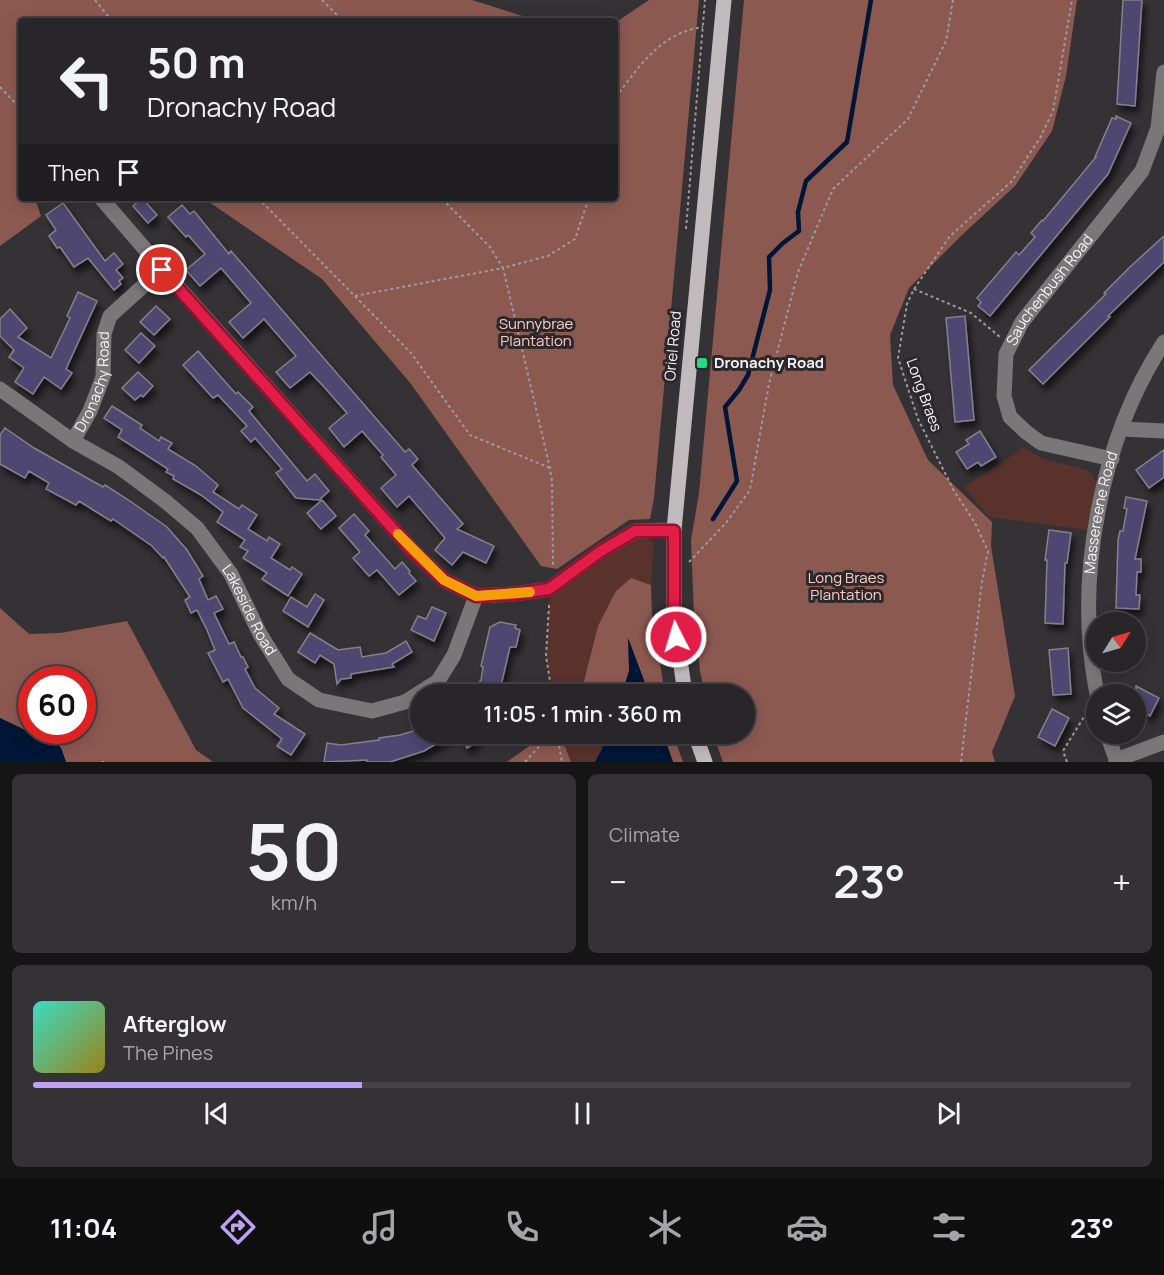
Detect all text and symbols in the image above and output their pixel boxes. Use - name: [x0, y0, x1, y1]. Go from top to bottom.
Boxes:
- text: 50 m: [147, 33, 245, 91]
- icon: left: [48, 42, 126, 120]
- text: Dronachy Road: [147, 88, 336, 125]
- icon: arrive: [112, 156, 145, 189]
- text: Then: [48, 158, 100, 188]
- street label: Sauchenbush Road: [1001, 230, 1098, 349]
- pin: [136, 244, 187, 295]
- icon: arrive: [145, 253, 178, 286]
- street label: Oriel Road: [659, 310, 686, 382]
- park label: Sunnybrae Plantation: [499, 313, 574, 351]
- street label: Dronachy Road: [69, 331, 114, 436]
- place label: Dronachy Road: [714, 352, 824, 373]
- street label: Long Braes: [902, 355, 947, 435]
- marker: Dronachy Road: [695, 356, 709, 370]
- street label: Massereene Road: [1079, 449, 1123, 575]
- street label: Lakeside Road: [217, 560, 282, 659]
- park label: Long Braes Plantation: [808, 567, 884, 605]
- position arrow: [644, 605, 708, 669]
- north arrow: [1086, 612, 1146, 672]
- map controls: [1086, 612, 1146, 744]
- speed limit sign: 60: [18, 666, 96, 744]
- button: layers: [1086, 684, 1146, 744]
- text: 11:05 · 1 min · 360 m: [483, 699, 682, 729]
- text: 50: [245, 797, 343, 903]
- text: Climate: [609, 821, 680, 848]
- text: 23°: [833, 850, 906, 912]
- text: −: [609, 859, 627, 904]
- text: +: [1112, 859, 1131, 904]
- text: km/h: [271, 889, 317, 916]
- text: Afterglow: [123, 1009, 227, 1039]
- text: The Pines: [123, 1039, 213, 1066]
- icon: previous: [200, 1097, 233, 1130]
- icon: pause: [566, 1097, 599, 1130]
- icon: next: [932, 1097, 965, 1130]
- icon: directions: [217, 1206, 259, 1248]
- icon: music: [359, 1206, 401, 1248]
- icon: phone: [501, 1206, 543, 1248]
- icon: climate: [644, 1206, 686, 1248]
- icon: car: [786, 1206, 828, 1248]
- icon: filters: [928, 1206, 970, 1248]
- text: 11:04: [50, 1209, 117, 1246]
- text: 23°: [1070, 1209, 1114, 1246]

